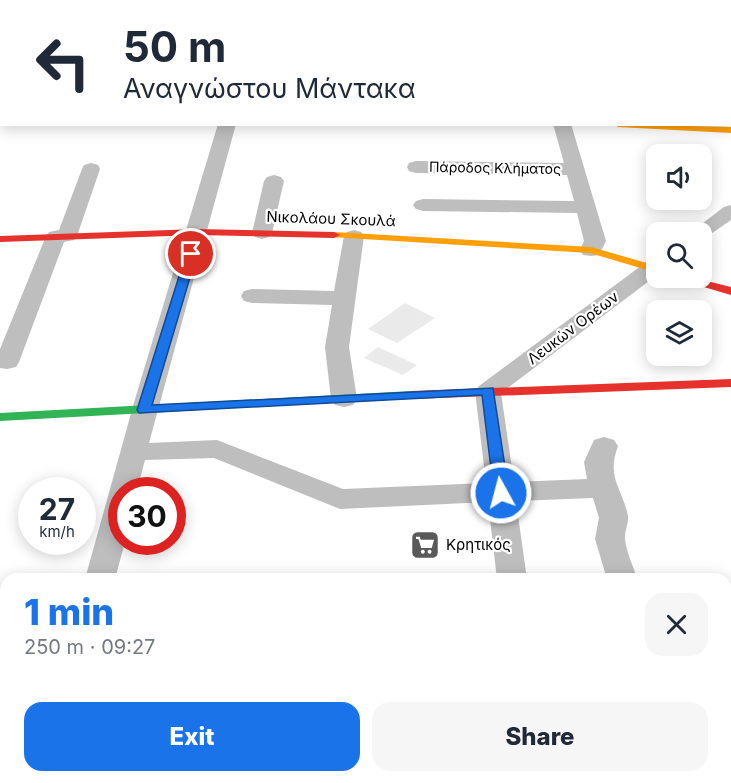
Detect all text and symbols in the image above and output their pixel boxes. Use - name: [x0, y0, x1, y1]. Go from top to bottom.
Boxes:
- text: 50 m: [123, 21, 226, 72]
- icon: left: [24, 24, 102, 102]
- text: Αναγνώστου Μάντακα: [123, 72, 416, 105]
- map controls: [646, 144, 712, 366]
- button: sound: [646, 144, 712, 210]
- street label: Πάροδος Κλήματος: [429, 158, 561, 177]
- street label: Νικολάου Σκουλά: [266, 207, 396, 230]
- button: search: [646, 222, 712, 288]
- pin: [165, 228, 216, 279]
- icon: arrive: [174, 237, 207, 270]
- street label: Λευκών Ορέων: [523, 287, 622, 368]
- button: layers: [646, 300, 712, 366]
- position arrow: [469, 461, 533, 525]
- speed limit sign: 30: [108, 477, 186, 555]
- text: 27: [39, 491, 75, 527]
- text: km/h: [39, 522, 75, 541]
- supermarket icon: Κρητικός: [409, 529, 441, 561]
- place label: Κρητικός: [446, 535, 511, 554]
- text: 1 min: [24, 590, 114, 634]
- button: close: [645, 593, 708, 656]
- text: 250 m · 09:27: [24, 635, 155, 659]
- button: Exit: [24, 702, 360, 771]
- button: Share: [372, 702, 708, 771]

